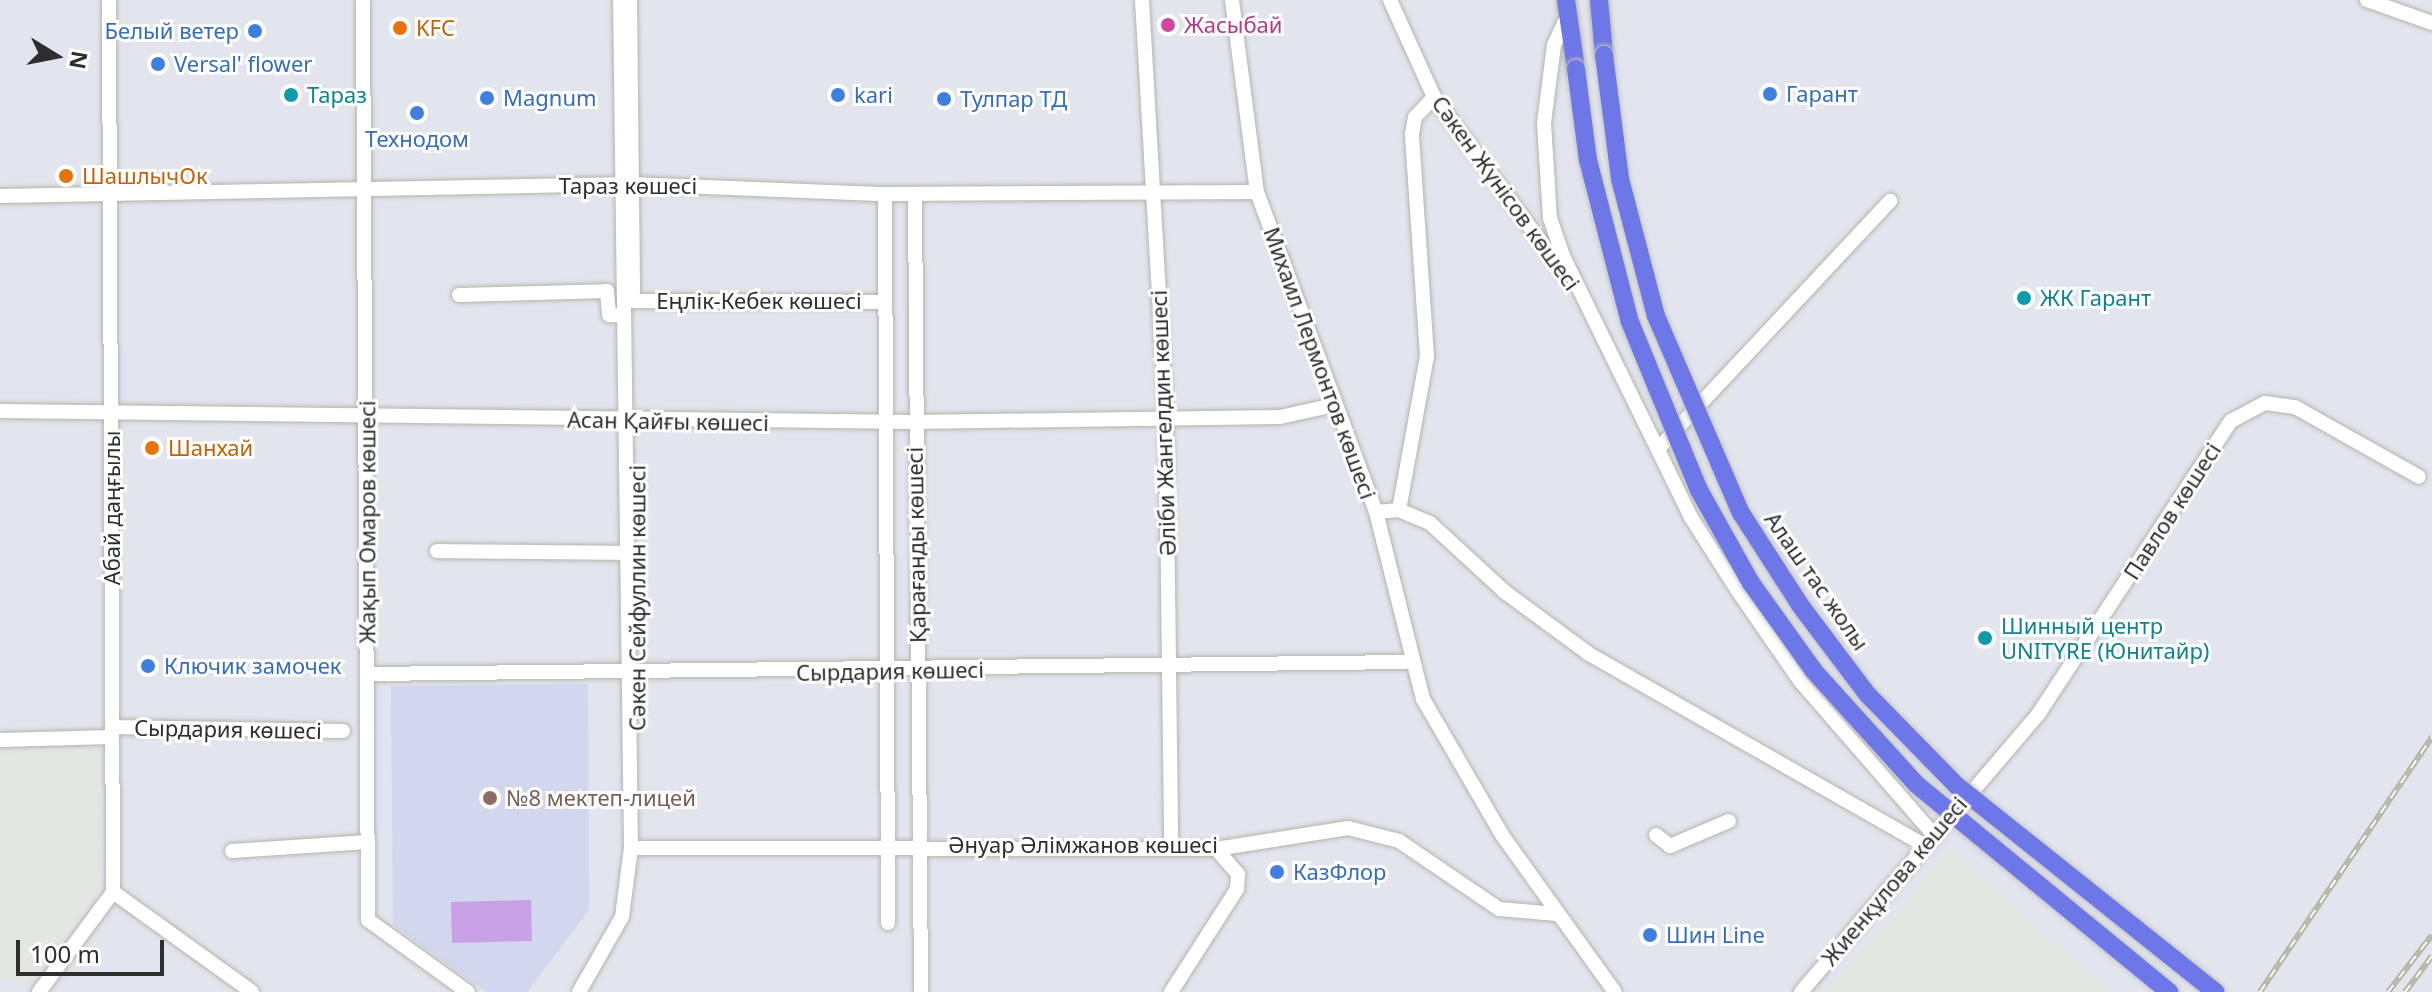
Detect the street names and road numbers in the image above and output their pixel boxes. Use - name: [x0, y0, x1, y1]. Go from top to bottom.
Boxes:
- street label: Сәкен Жүнісов көшесі: [1427, 91, 1585, 295]
- street label: Тараз көшесі: [559, 173, 697, 199]
- street label: Михаил Лермонтов көшесі: [1258, 223, 1382, 503]
- street label: Еңлік-Кебек көшесі: [656, 288, 862, 314]
- street label: Әліби Жангелдин көшесі: [1145, 290, 1181, 556]
- street label: Жақып Омаров көшесі: [354, 400, 380, 644]
- street label: Асан Қайғы көшесі: [567, 406, 769, 436]
- street label: Абай даңғылы: [99, 431, 125, 585]
- street label: Павлов көшесі: [2118, 438, 2226, 584]
- street label: Қарағанды көшесі: [901, 447, 931, 643]
- street label: Сәкен Сейфуллин көшесі: [624, 465, 650, 731]
- street label: Алаш тас жолы: [1760, 507, 1874, 655]
- street label: Сырдария көшесі: [796, 656, 984, 686]
- street label: Сырдария көшесі: [134, 714, 322, 744]
- street label: Жиенқұлова көшесі: [1816, 791, 1972, 971]
- street label: Әнуар Әлімжанов көшесі: [948, 832, 1218, 858]

